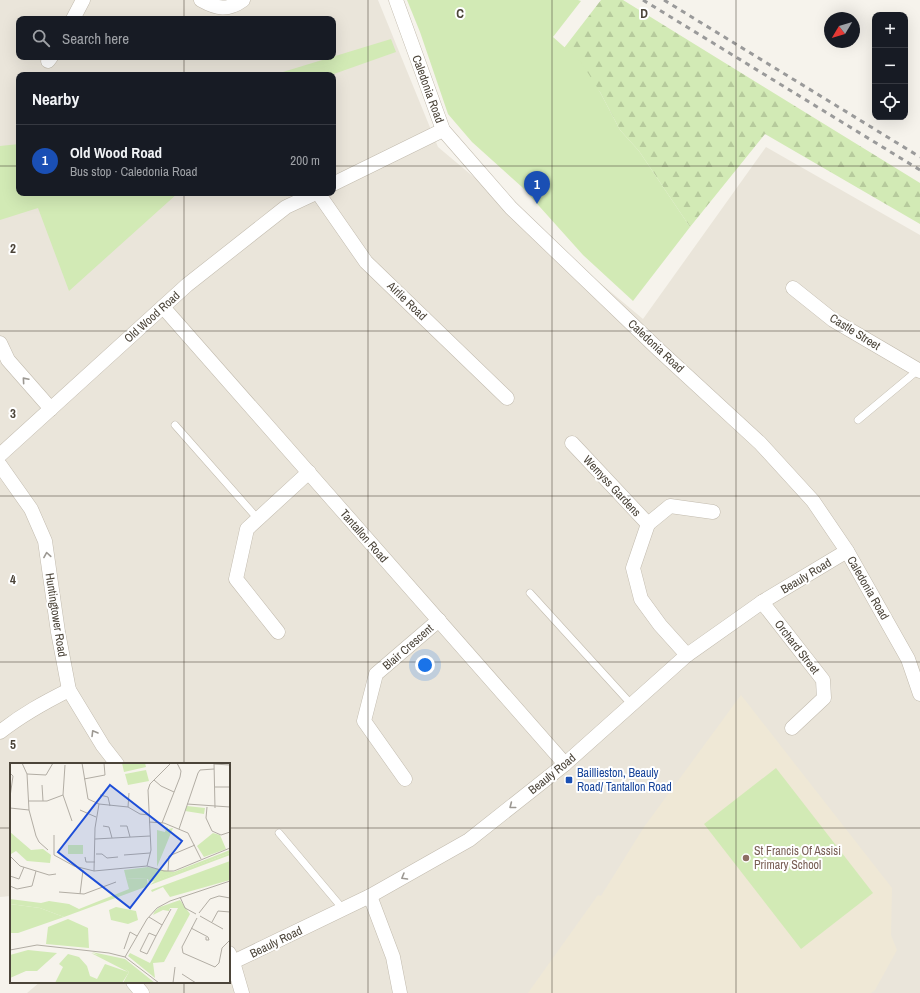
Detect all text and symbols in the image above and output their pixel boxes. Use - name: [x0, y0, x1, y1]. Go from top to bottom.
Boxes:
- text: C: [456, 5, 464, 22]
- text: D: [640, 5, 648, 22]
- north arrow: [824, 12, 860, 48]
- map controls: [872, 12, 908, 120]
- button: +: [872, 12, 908, 48]
- search box: [16, 16, 336, 60]
- icon: search: [30, 27, 52, 49]
- text: Search here: [62, 28, 129, 49]
- button: −: [872, 48, 908, 84]
- street label: Caledonia Road: [408, 53, 448, 125]
- button: locate: [872, 84, 908, 120]
- text: Nearby: [32, 87, 79, 110]
- text: Old Wood Road: [70, 142, 162, 163]
- text: 1: [42, 152, 48, 169]
- text: 200 m: [290, 152, 320, 169]
- text: Bus stop · Caledonia Road: [70, 163, 197, 180]
- pin: 1: [524, 171, 550, 204]
- text: 2: [10, 240, 16, 257]
- street label: Airlie Road: [383, 277, 430, 324]
- street label: Old Wood Road: [121, 288, 183, 346]
- street label: Castle Street: [827, 310, 884, 354]
- street label: Caledonia Road: [625, 316, 687, 376]
- one-way arrow: [23, 377, 30, 384]
- text: 3: [10, 405, 16, 422]
- street label: Wemyss Gardens: [580, 452, 645, 520]
- street label: Tantallon Road: [336, 506, 392, 566]
- one-way arrow: [43, 552, 52, 558]
- street label: Caledonia Road: [843, 553, 893, 623]
- street label: Beauly Road: [778, 555, 834, 597]
- text: 4: [10, 571, 16, 588]
- street label: Huntingtower Road: [41, 572, 71, 658]
- street label: Orchard Street: [771, 617, 823, 678]
- street label: Blair Crescent: [379, 620, 437, 673]
- your location: [415, 655, 435, 675]
- one-way arrow: [92, 729, 99, 737]
- text: 5: [10, 736, 16, 753]
- street label: Beauly Road: [525, 750, 579, 798]
- inset map: [10, 763, 230, 983]
- place label: Baillieston, Beauly Road/ Tantallon Road: [577, 765, 672, 795]
- marker: Baillieston, Beauly Road/ Tantallon Road: [564, 775, 574, 785]
- one-way arrow: [510, 801, 517, 808]
- place label: St Francis Of Assisi Primary School: [754, 843, 841, 873]
- marker: St Francis Of Assisi Primary School: [741, 853, 751, 863]
- one-way arrow: [401, 872, 408, 879]
- street label: Beauly Road: [247, 922, 305, 962]

